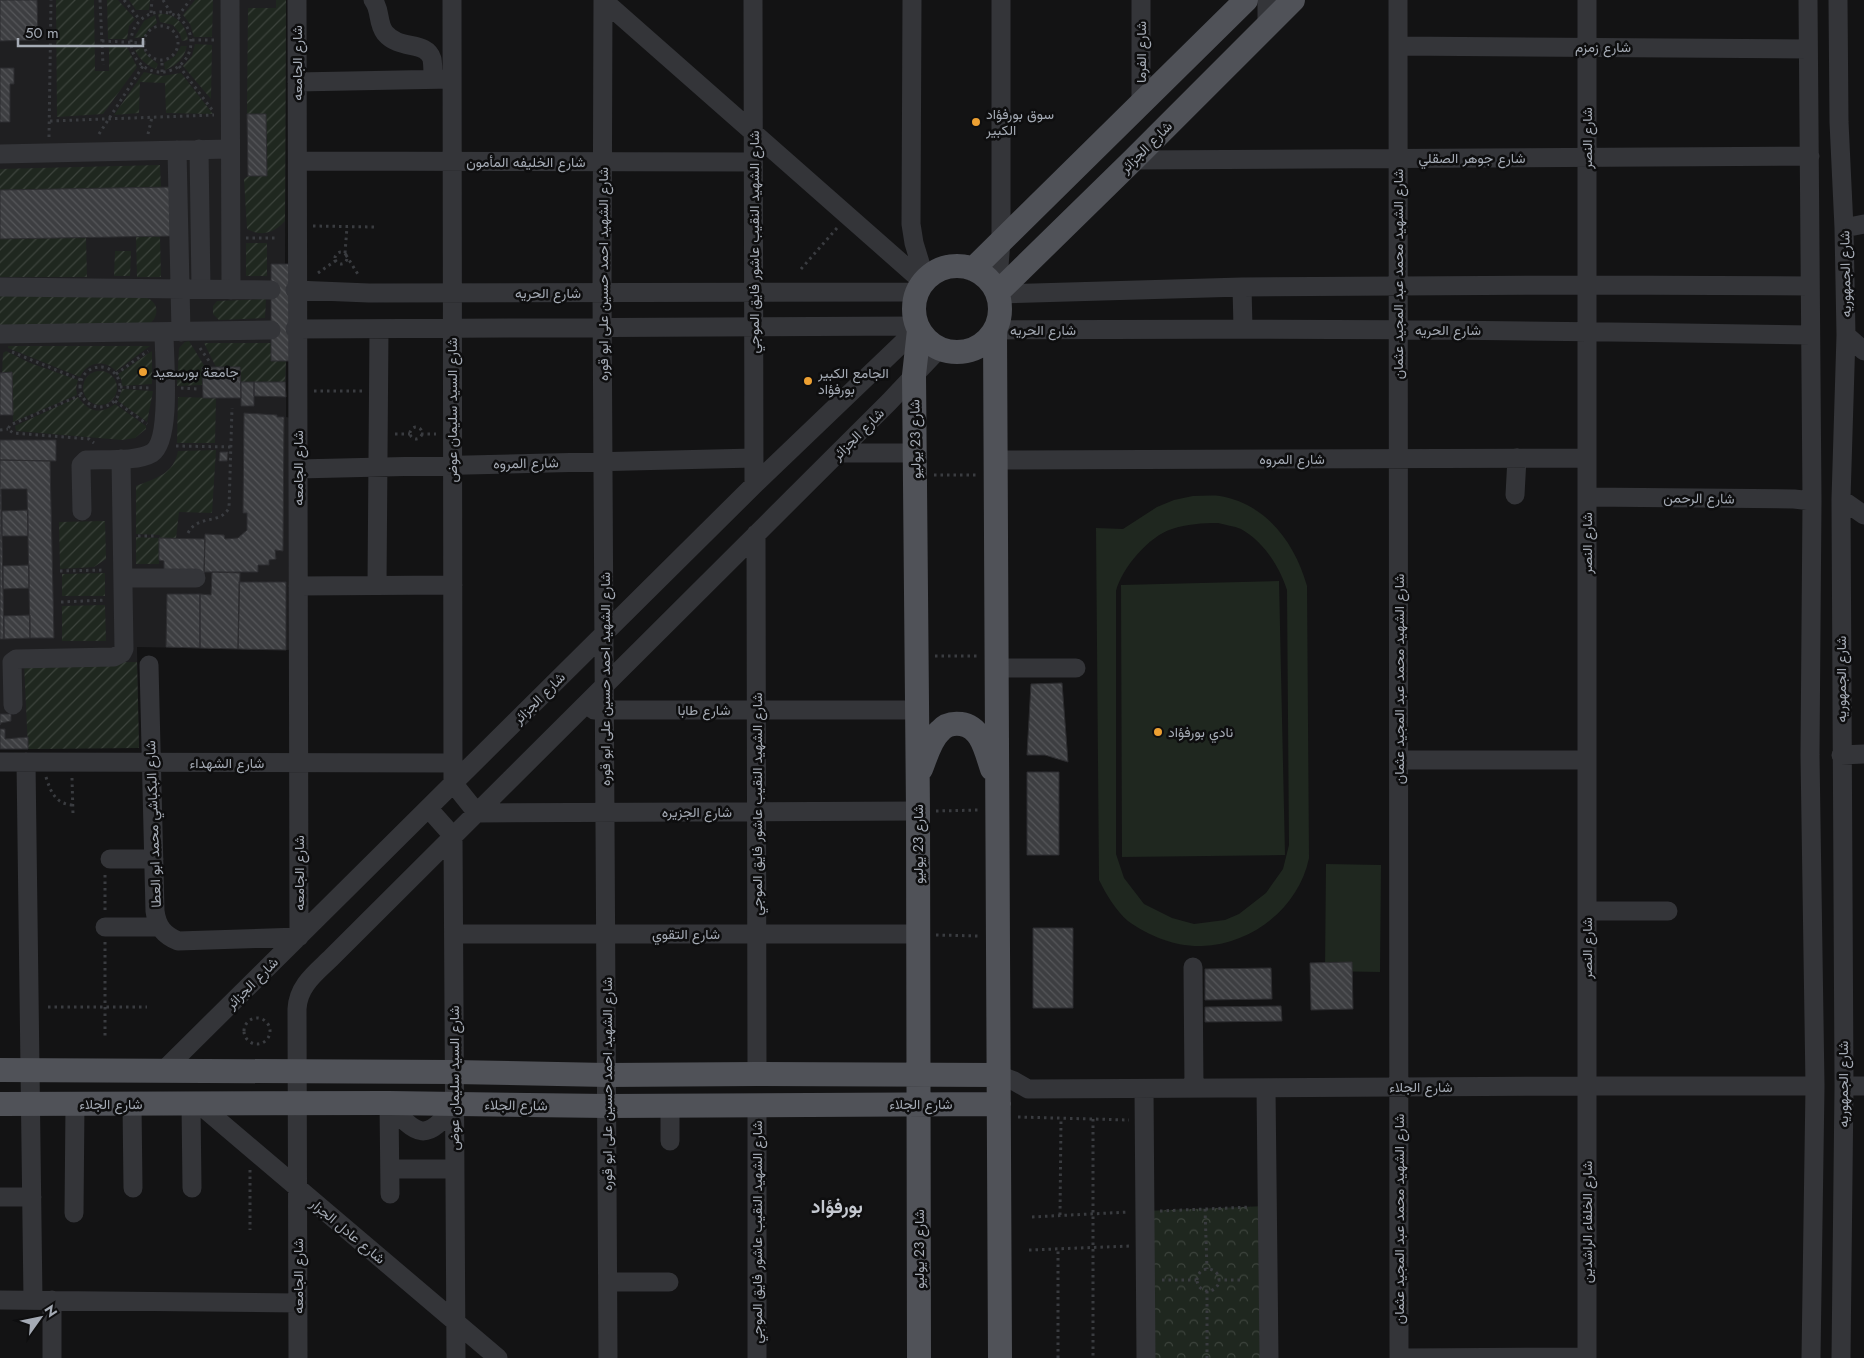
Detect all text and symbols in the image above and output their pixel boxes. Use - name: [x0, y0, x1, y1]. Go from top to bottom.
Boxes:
- scale bar: [18, 15, 142, 47]
- street label: شارع الفرما: [1131, 21, 1152, 83]
- text: 50 m: [25, 22, 59, 44]
- street label: شارع الجامعه: [287, 25, 308, 101]
- street label: شارع زمزم: [1575, 37, 1631, 58]
- place label: سوق بورفؤاد الكبير: [985, 104, 1054, 140]
- street label: شارع النصر: [1577, 107, 1598, 170]
- marker: سوق بورفؤاد الكبير: [970, 116, 982, 128]
- street label: شارع الجزائر: [1115, 116, 1177, 179]
- street label: شارع الشهيد النقيب عاشور فايق الموجي: [744, 130, 766, 354]
- street label: شارع جوهر الصقلي: [1418, 148, 1526, 170]
- street label: شارع الخليفه المأمون: [466, 152, 586, 173]
- street label: شارع الشهيد احمد حسين على ابو قوره: [593, 167, 614, 381]
- street label: شارع الشهيد محمد عبد المجيد عثمان: [1388, 169, 1409, 379]
- street label: شارع الجمهوريه: [1834, 230, 1857, 318]
- street label: شارع الحريه: [515, 283, 581, 304]
- street label: شارع الحريه: [1010, 320, 1076, 341]
- street label: شارع الحريه: [1415, 320, 1481, 341]
- street label: شارع السيد سليمان عوض: [442, 337, 463, 483]
- place label: جامعة بورسعيد: [153, 362, 239, 382]
- place label: الجامع الكبير بورفؤاد: [817, 363, 889, 399]
- marker: جامعة بورسعيد: [137, 366, 149, 378]
- marker: الجامع الكبير بورفؤاد: [802, 375, 814, 387]
- street label: شارع 23 يوليو: [904, 399, 927, 479]
- street label: شارع الجزائر: [827, 403, 889, 466]
- street label: شارع الجامعه: [288, 430, 309, 506]
- street label: شارع المروه: [1259, 449, 1325, 470]
- street label: شارع المروه: [493, 452, 559, 475]
- street label: شارع الرحمن: [1663, 487, 1735, 510]
- street label: شارع النصر: [1577, 512, 1598, 575]
- street label: شارع الشهيد احمد حسين على ابو قوره: [595, 572, 616, 786]
- street label: شارع الشهيد محمد عبد المجيد عثمان: [1389, 574, 1410, 784]
- street label: شارع الجمهوريه: [1831, 636, 1852, 722]
- street label: شارع الجزائر: [508, 667, 570, 730]
- street label: شارع الشهيد النقيب عاشور فايق الموجي: [747, 692, 769, 916]
- street label: شارع طابا: [678, 700, 730, 721]
- place label: نادي بورفؤاد: [1168, 722, 1233, 744]
- marker: نادي بورفؤاد: [1152, 726, 1164, 738]
- street label: شارع البكباشي محمد ابو العطا: [140, 740, 168, 908]
- street label: شارع الشهداء: [190, 753, 264, 774]
- street label: شارع الجزيره: [662, 802, 732, 823]
- street label: شارع 23 يوليو: [908, 804, 929, 884]
- street label: شارع الجامعه: [289, 835, 310, 911]
- street label: شارع النصر: [1577, 917, 1598, 980]
- street label: شارع التقوي: [652, 924, 720, 946]
- street label: شارع الجزائر: [221, 952, 283, 1015]
- street label: شارع الشهيد احمد حسين على ابو قوره: [597, 977, 618, 1191]
- street label: شارع السيد سليمان عوض: [444, 1005, 465, 1151]
- street label: شارع الجمهوريه: [1833, 1041, 1854, 1127]
- street label: شارع الجلاء: [1389, 1077, 1453, 1098]
- street label: شارع الجلاء: [79, 1094, 143, 1115]
- street label: شارع الجلاء: [484, 1094, 548, 1117]
- street label: شارع الجلاء: [889, 1094, 953, 1115]
- street label: شارع الشهيد محمد عبد المجيد عثمان: [1389, 1114, 1410, 1324]
- street label: شارع الشهيد النقيب عاشور فايق الموجي: [747, 1120, 769, 1344]
- street label: شارع الخلفاء الراشدين: [1577, 1161, 1598, 1283]
- street label: شارع عادل الجزار: [305, 1193, 390, 1269]
- district label: بورفؤاد: [811, 1193, 863, 1220]
- street label: شارع 23 يوليو: [909, 1209, 930, 1289]
- street label: شارع الجامعه: [288, 1238, 309, 1314]
- north arrow: [15, 1293, 65, 1343]
- text: N: [39, 1301, 62, 1321]

